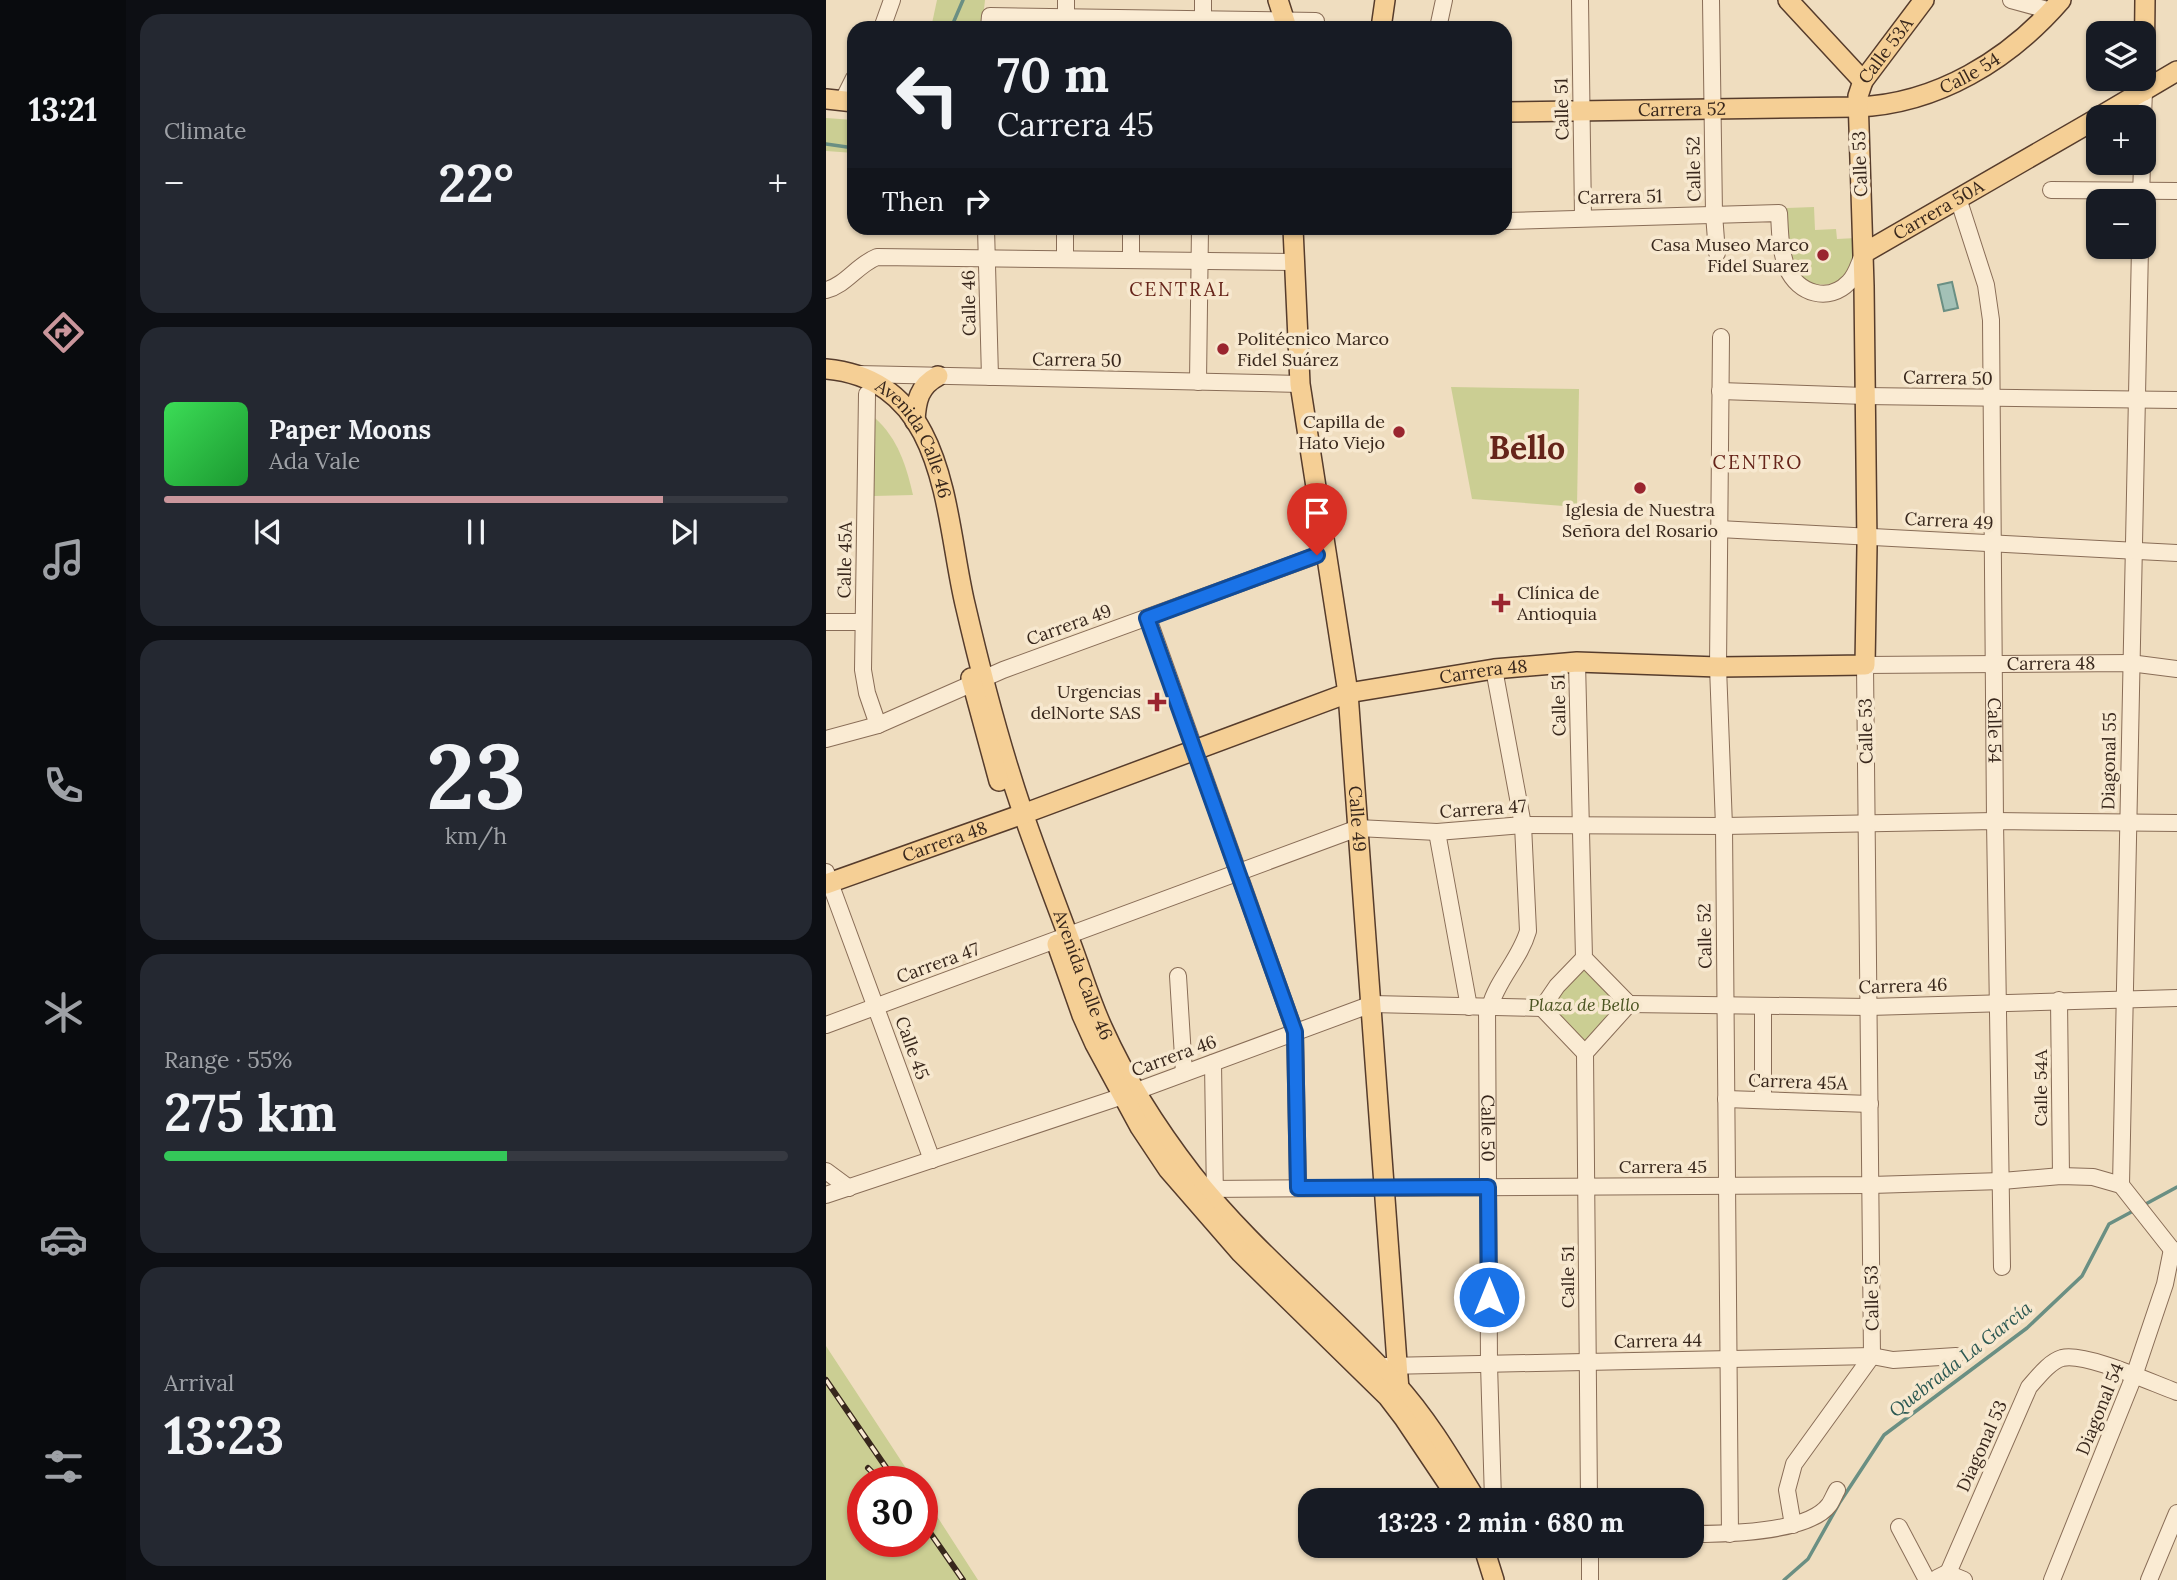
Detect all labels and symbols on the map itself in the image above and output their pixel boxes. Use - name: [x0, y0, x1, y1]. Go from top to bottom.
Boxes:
- street label: Calle 53A: [1853, 12, 1918, 88]
- street label: Calle 54: [1936, 47, 2005, 99]
- street label: Calle 51: [1549, 78, 1574, 140]
- street label: Carrera 52: [1638, 97, 1726, 121]
- street label: Calle 53: [1847, 131, 1872, 197]
- street label: Calle 52: [1681, 136, 1706, 202]
- street label: Carrera 50A: [1889, 174, 1988, 245]
- street label: Carrera 51: [1577, 184, 1663, 209]
- place label: Casa Museo Marco Fidel Suarez: [1651, 233, 1809, 277]
- marker: Casa Museo Marco Fidel Suarez: [1815, 247, 1831, 263]
- street label: Calle 46: [956, 270, 981, 336]
- district label: CENTRAL: [1129, 277, 1231, 301]
- place label: Politécnico Marco Fidel Suárez: [1237, 327, 1389, 371]
- marker: Politécnico Marco Fidel Suárez: [1215, 341, 1231, 357]
- street label: Carrera 50: [1032, 347, 1122, 372]
- street label: Carrera 50: [1903, 365, 1993, 390]
- street label: Avenida Calle 46: [870, 373, 957, 501]
- place label: Capilla de Hato Viejo: [1298, 410, 1385, 454]
- marker: Capilla de Hato Viejo: [1391, 424, 1407, 440]
- district label: Bello: [1489, 427, 1565, 468]
- district label: CENTRO: [1713, 450, 1803, 474]
- marker: Iglesia de Nuestra Señora del Rosario: [1632, 480, 1648, 496]
- pin: [1287, 483, 1347, 555]
- place label: Iglesia de Nuestra Señora del Rosario: [1562, 498, 1718, 542]
- street label: Carrera 49: [1904, 507, 1994, 534]
- street label: Calle 45A: [832, 521, 857, 599]
- place label: Clínica de Antioquia: [1516, 581, 1600, 625]
- marker: Clínica de Antioquia: [1491, 593, 1511, 613]
- street label: Carrera 49: [1023, 599, 1115, 651]
- street label: Carrera 48: [2007, 651, 2095, 675]
- street label: Carrera 48: [1438, 654, 1528, 689]
- street label: Calle 51: [1546, 674, 1571, 736]
- place label: Urgencias delNorte SAS: [1031, 680, 1141, 724]
- marker: Urgencias delNorte SAS: [1147, 692, 1167, 712]
- street label: Calle 54: [1983, 697, 2007, 763]
- street label: Calle 53: [1853, 698, 1878, 764]
- street label: Diagonal 55: [2096, 712, 2121, 810]
- street label: Calle 49: [1344, 785, 1372, 853]
- street label: Carrera 47: [1439, 794, 1527, 823]
- street label: Carrera 48: [899, 816, 990, 867]
- street label: Calle 52: [1692, 903, 1717, 969]
- street label: Avenida Calle 46: [1048, 906, 1118, 1043]
- street label: Carrera 47: [893, 937, 983, 988]
- street label: Carrera 46: [1858, 972, 1948, 999]
- park label: Plaza de Bello: [1528, 993, 1640, 1016]
- street label: Calle 45: [890, 1013, 935, 1083]
- street label: Carrera 46: [1128, 1030, 1220, 1082]
- street label: Calle 54A: [2029, 1049, 2052, 1127]
- street label: Carrera 45A: [1748, 1068, 1849, 1095]
- street label: Calle 50: [1476, 1094, 1500, 1162]
- street label: Carrera 45: [1619, 1155, 1707, 1178]
- street label: Calle 51: [1556, 1246, 1579, 1308]
- position arrow: [1452, 1260, 1526, 1334]
- street label: Calle 53: [1859, 1265, 1884, 1331]
- water label: Quebrada La García: [1884, 1295, 2037, 1422]
- street label: Carrera 44: [1614, 1328, 1703, 1353]
- street label: Diagonal 54: [2071, 1359, 2129, 1458]
- street label: Diagonal 53: [1951, 1396, 2012, 1495]
- speed limit sign: 30: [847, 1466, 938, 1557]

